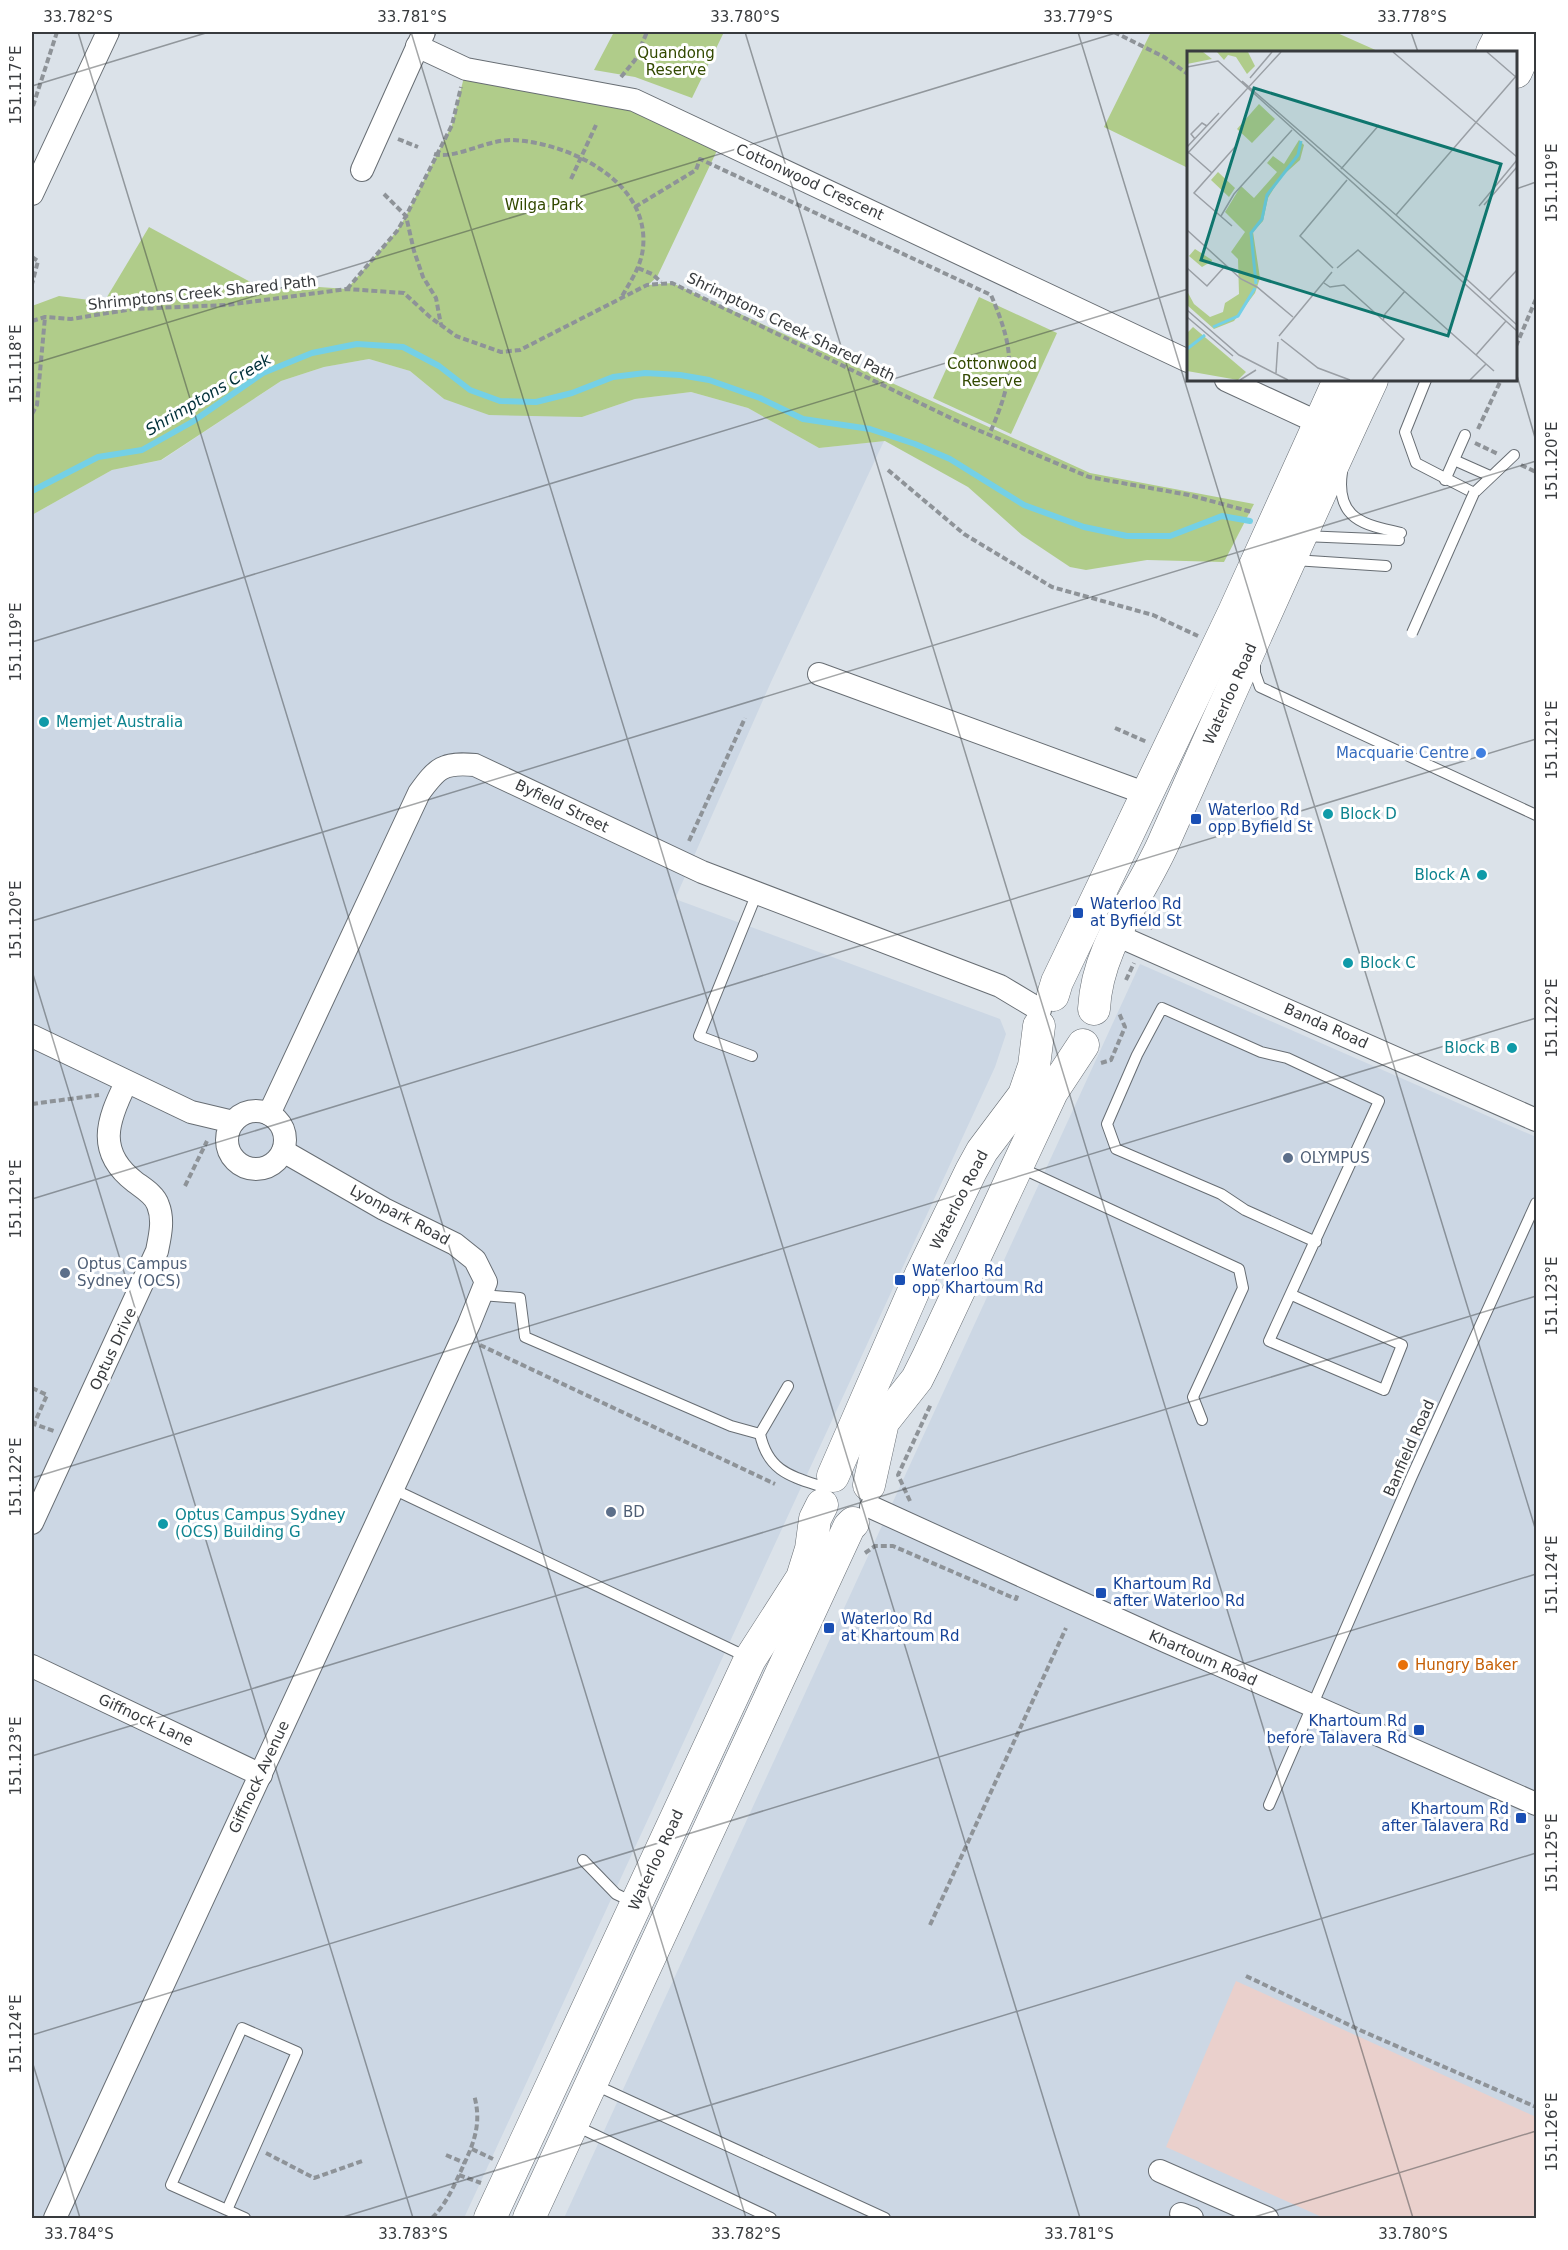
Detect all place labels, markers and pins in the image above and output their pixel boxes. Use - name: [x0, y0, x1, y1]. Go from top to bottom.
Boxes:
- place label: Memjet Australia: [56, 713, 183, 731]
- marker: Memjet Australia: [37, 715, 51, 729]
- place label: Macquarie Centre: [1336, 744, 1469, 762]
- marker: Macquarie Centre: [1474, 746, 1488, 760]
- place label: Waterloo Rd opp Byfield St: [1208, 801, 1313, 836]
- place label: Block D: [1340, 805, 1397, 823]
- marker: Block D: [1321, 807, 1335, 821]
- marker: Waterloo Rd opp Byfield St: [1189, 812, 1203, 826]
- place label: Block A: [1414, 866, 1471, 884]
- marker: Block A: [1475, 868, 1489, 882]
- place label: Waterloo Rd at Byfield St: [1090, 895, 1182, 930]
- marker: Waterloo Rd at Byfield St: [1071, 906, 1085, 920]
- place label: Block C: [1360, 954, 1416, 972]
- marker: Block C: [1341, 956, 1355, 970]
- place label: Block B: [1444, 1039, 1500, 1057]
- marker: Block B: [1505, 1041, 1519, 1055]
- place label: OLYMPUS: [1300, 1149, 1370, 1167]
- marker: OLYMPUS: [1281, 1151, 1295, 1165]
- place label: Optus Campus Sydney (OCS): [77, 1255, 188, 1290]
- place label: Waterloo Rd opp Khartoum Rd: [912, 1262, 1044, 1297]
- marker: Optus Campus Sydney (OCS): [58, 1266, 72, 1280]
- marker: Waterloo Rd opp Khartoum Rd: [893, 1273, 907, 1287]
- place label: BD: [623, 1503, 645, 1521]
- marker: BD: [604, 1505, 618, 1519]
- place label: Optus Campus Sydney (OCS) Building G: [175, 1506, 346, 1541]
- marker: Optus Campus Sydney (OCS) Building G: [156, 1517, 170, 1531]
- place label: Khartoum Rd after Waterloo Rd: [1113, 1575, 1245, 1610]
- marker: Khartoum Rd after Waterloo Rd: [1094, 1586, 1108, 1600]
- place label: Waterloo Rd at Khartoum Rd: [841, 1610, 959, 1645]
- marker: Waterloo Rd at Khartoum Rd: [822, 1621, 836, 1635]
- place label: Hungry Baker: [1415, 1656, 1518, 1674]
- marker: Hungry Baker: [1396, 1658, 1410, 1672]
- place label: Khartoum Rd before Talavera Rd: [1267, 1712, 1407, 1747]
- marker: Khartoum Rd before Talavera Rd: [1412, 1723, 1426, 1737]
- place label: Khartoum Rd after Talavera Rd: [1381, 1800, 1509, 1835]
- marker: Khartoum Rd after Talavera Rd: [1514, 1811, 1528, 1825]

